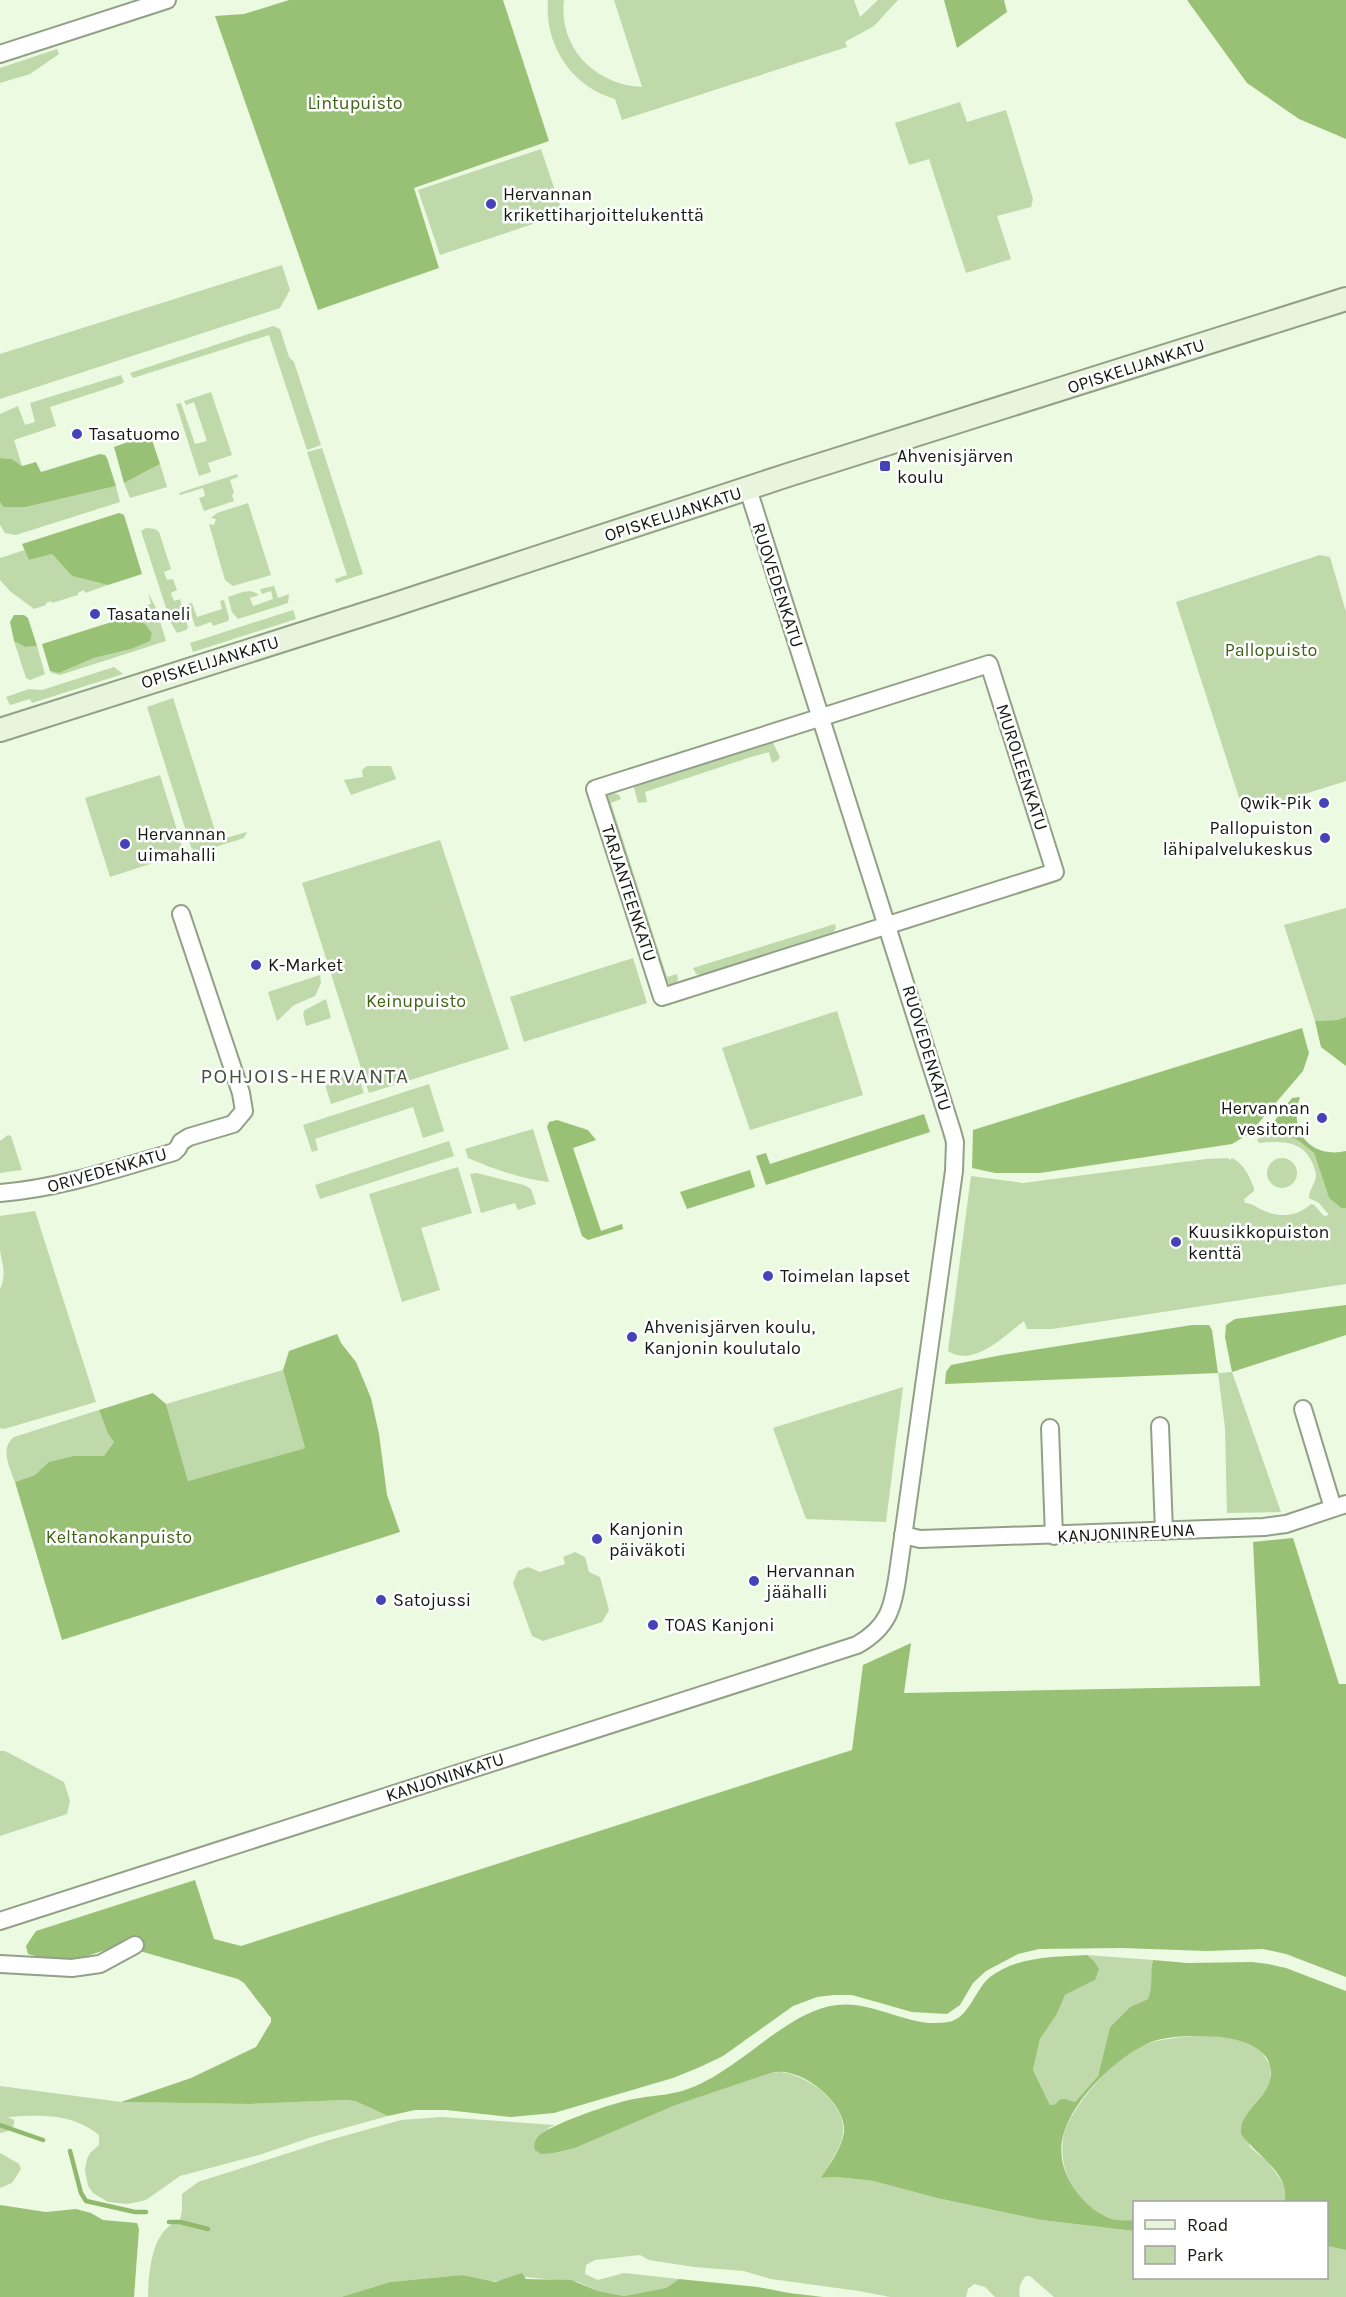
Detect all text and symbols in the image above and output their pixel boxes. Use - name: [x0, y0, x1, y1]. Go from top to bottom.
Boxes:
- park label: Lintupuisto: [307, 92, 403, 114]
- place label: Hervannan krikettiharjoittelukenttä: [503, 183, 704, 226]
- marker: Hervannan krikettiharjoittelukenttä: [484, 197, 498, 211]
- street label: OPISKELIJANKATU: [1064, 333, 1208, 399]
- place label: Tasatuomo: [89, 423, 180, 445]
- marker: Tasatuomo: [70, 427, 84, 441]
- place label: Ahvenisjärven koulu: [897, 445, 1013, 488]
- marker: Ahvenisjärven koulu: [878, 459, 892, 473]
- street label: OPISKELIJANKATU: [601, 481, 745, 547]
- street label: RUOVEDENKATU: [747, 520, 809, 650]
- place label: Tasataneli: [107, 603, 191, 625]
- marker: Tasataneli: [88, 607, 102, 621]
- street label: OPISKELIJANKATU: [138, 631, 282, 693]
- park label: Pallopuisto: [1225, 639, 1317, 661]
- street label: MUROLEENKATU: [991, 701, 1053, 833]
- place label: Qwik-Pik: [1240, 792, 1312, 814]
- marker: Qwik-Pik: [1317, 796, 1331, 810]
- place label: Pallopuiston lähipalvelukeskus: [1163, 817, 1313, 860]
- street label: TARJANTEENKATU: [597, 822, 661, 964]
- place label: Hervannan uimahalli: [137, 823, 226, 866]
- marker: Pallopuiston lähipalvelukeskus: [1318, 831, 1332, 845]
- marker: Hervannan uimahalli: [118, 837, 132, 851]
- place label: K-Market: [268, 954, 343, 976]
- marker: K-Market: [249, 958, 263, 972]
- street label: RUOVEDENKATU: [897, 983, 957, 1113]
- park label: Keinupuisto: [366, 990, 466, 1012]
- district label: POHJOIS-HERVANTA: [200, 1064, 410, 1088]
- place label: Hervannan vesitorni: [1221, 1097, 1310, 1140]
- marker: Hervannan vesitorni: [1315, 1111, 1329, 1125]
- street label: ORIVEDENKATU: [45, 1142, 169, 1198]
- place label: Kuusikkopuiston kenttä: [1188, 1221, 1329, 1264]
- marker: Kuusikkopuiston kenttä: [1169, 1235, 1183, 1249]
- place label: Toimelan lapset: [780, 1265, 910, 1287]
- marker: Toimelan lapset: [761, 1269, 775, 1283]
- place label: Ahvenisjärven koulu, Kanjonin koulutalo: [644, 1316, 815, 1359]
- marker: Ahvenisjärven koulu, Kanjonin koulutalo: [625, 1330, 639, 1344]
- place label: Kanjonin päiväkoti: [609, 1518, 686, 1561]
- street label: KANJONINREUNA: [1057, 1518, 1195, 1548]
- park label: Keltanokanpuisto: [46, 1526, 192, 1548]
- marker: Kanjonin päiväkoti: [590, 1532, 604, 1546]
- place label: Hervannan jäähalli: [764, 1560, 855, 1603]
- marker: Hervannan jäähalli: [747, 1574, 761, 1588]
- place label: Satojussi: [393, 1589, 471, 1611]
- marker: Satojussi: [374, 1593, 388, 1607]
- place label: TOAS Kanjoni: [665, 1614, 775, 1636]
- marker: TOAS Kanjoni: [646, 1618, 660, 1632]
- street label: KANJONINKATU: [383, 1747, 507, 1807]
- legend: [1133, 2201, 1328, 2279]
- text: Road: [1187, 2214, 1228, 2236]
- text: Park: [1187, 2244, 1224, 2266]

